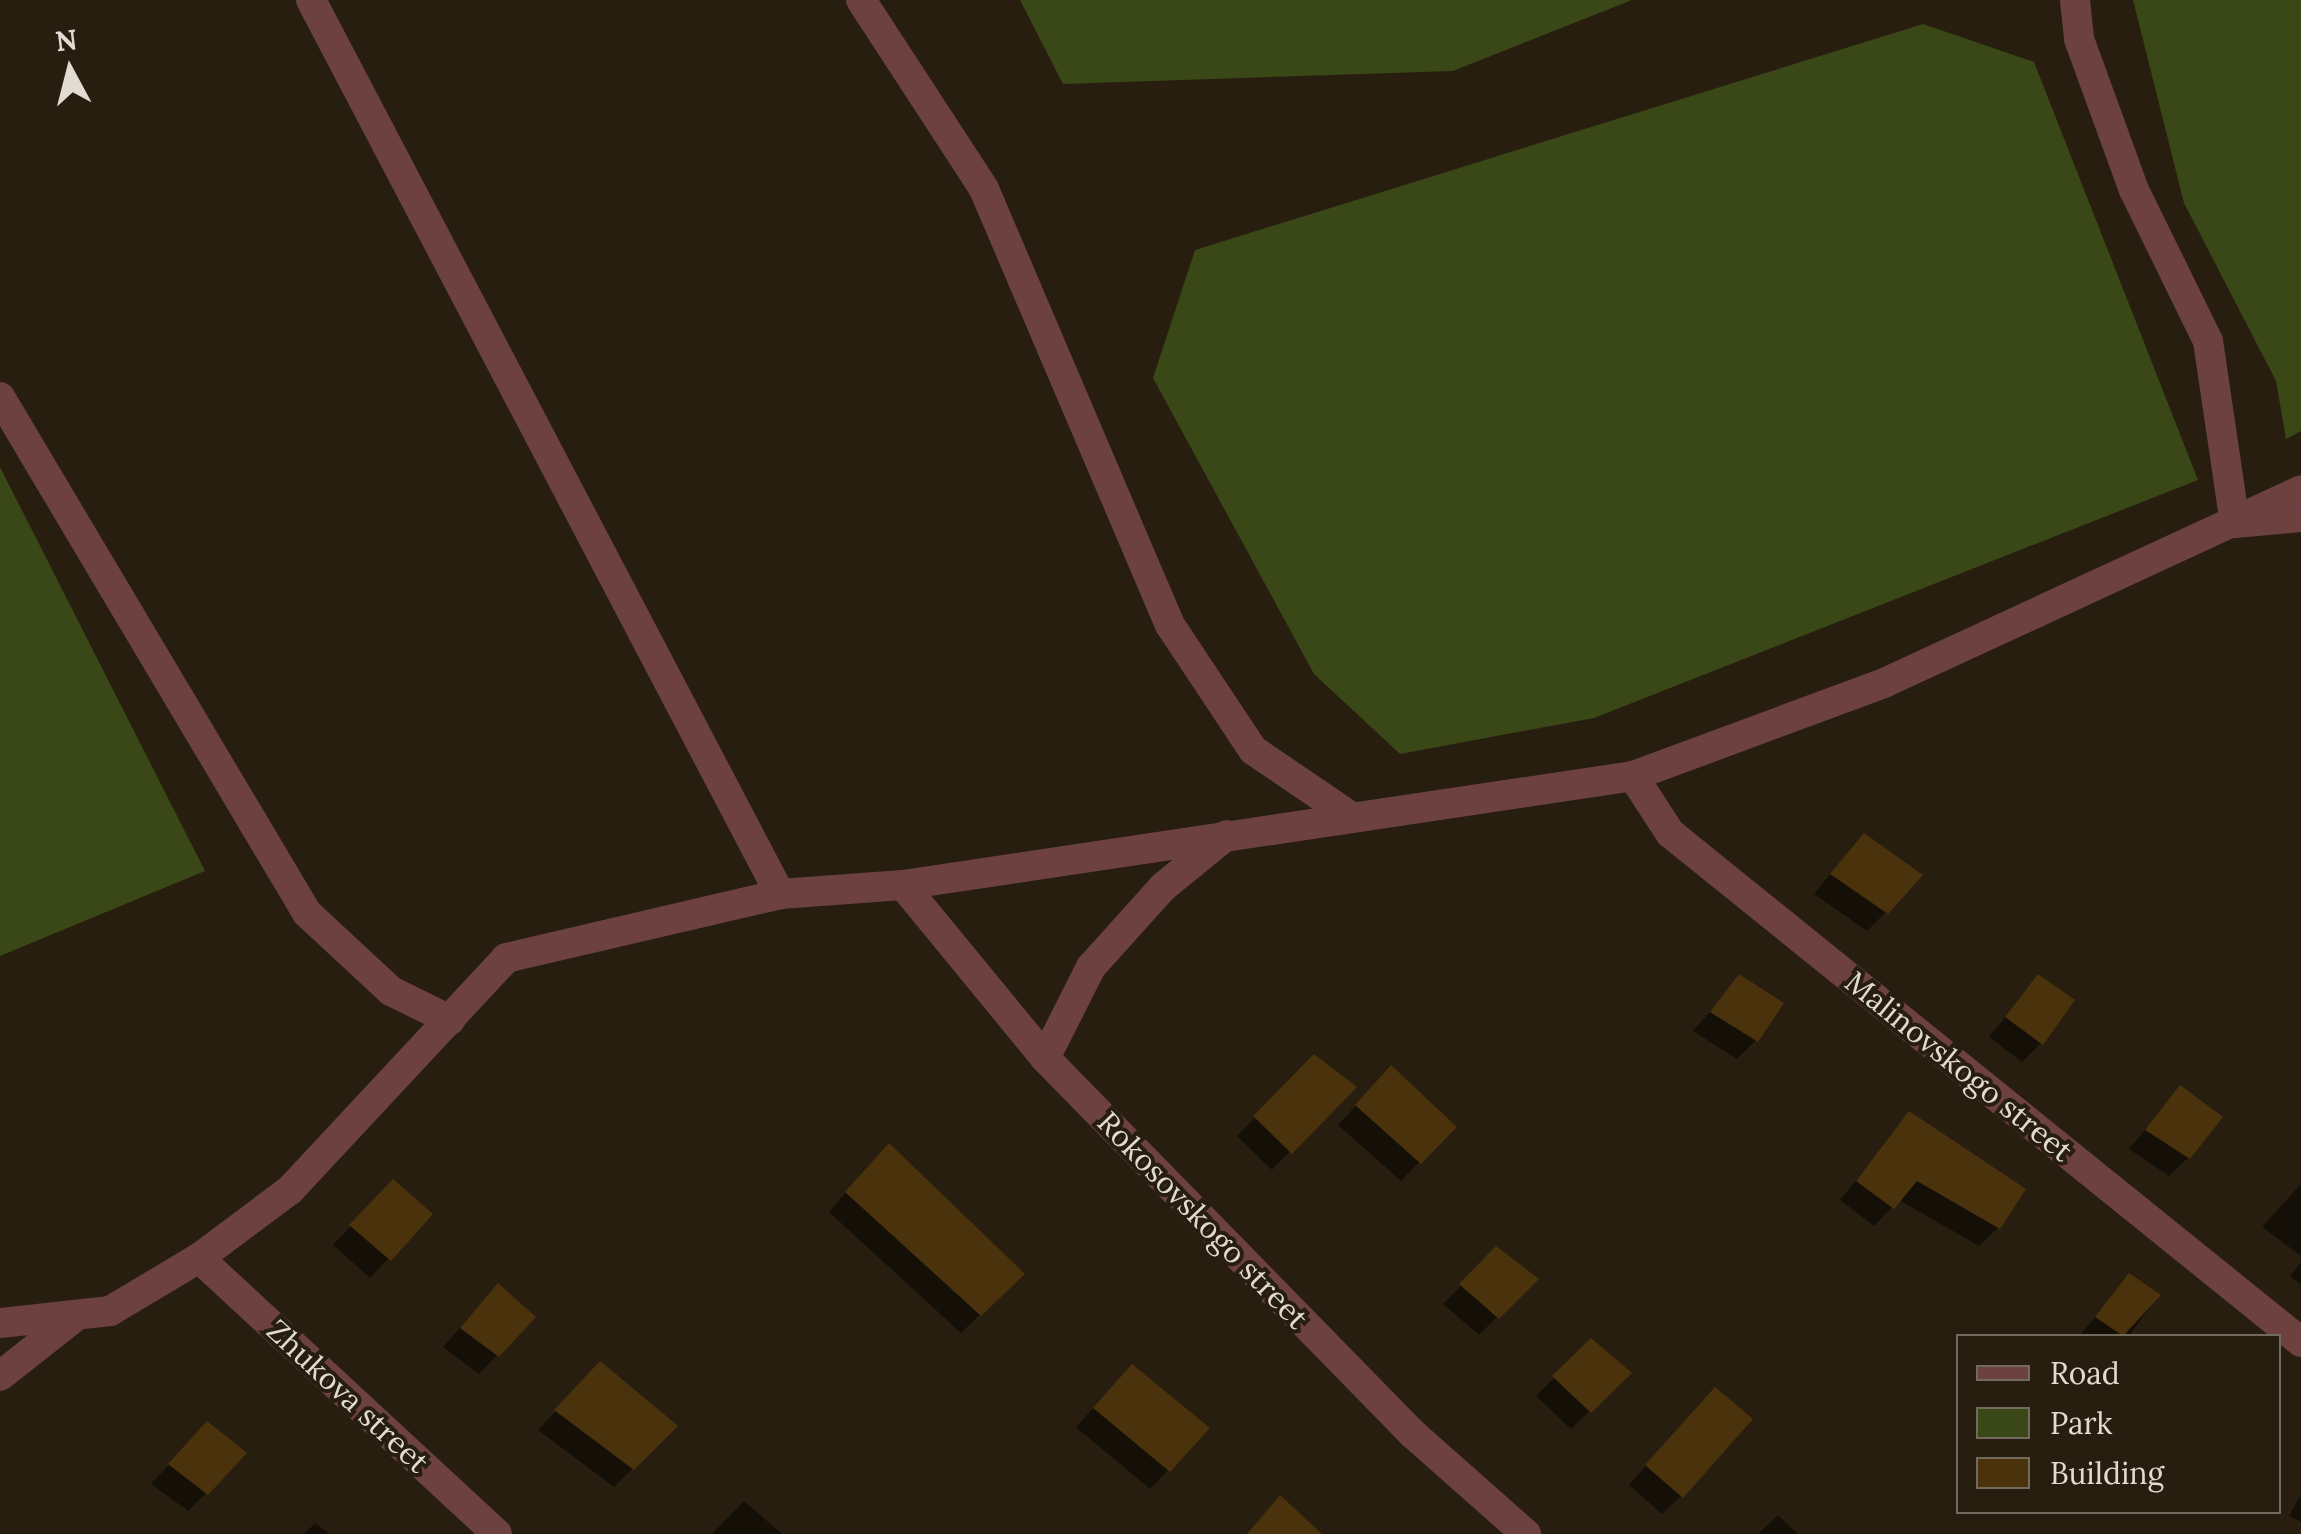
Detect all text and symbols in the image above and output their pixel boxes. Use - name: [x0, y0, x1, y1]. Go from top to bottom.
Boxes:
- north arrow: [20, 20, 120, 120]
- text: N: [53, 21, 79, 59]
- street label: Malinovskogo street: [1838, 963, 2080, 1169]
- street label: Rokosovskogo street: [1090, 1104, 1316, 1336]
- street label: Zhukova street: [260, 1312, 436, 1480]
- legend: [1956, 1334, 2281, 1514]
- text: Road: [2050, 1354, 2120, 1392]
- text: Park: [2050, 1404, 2112, 1442]
- text: Building: [2050, 1454, 2164, 1492]

